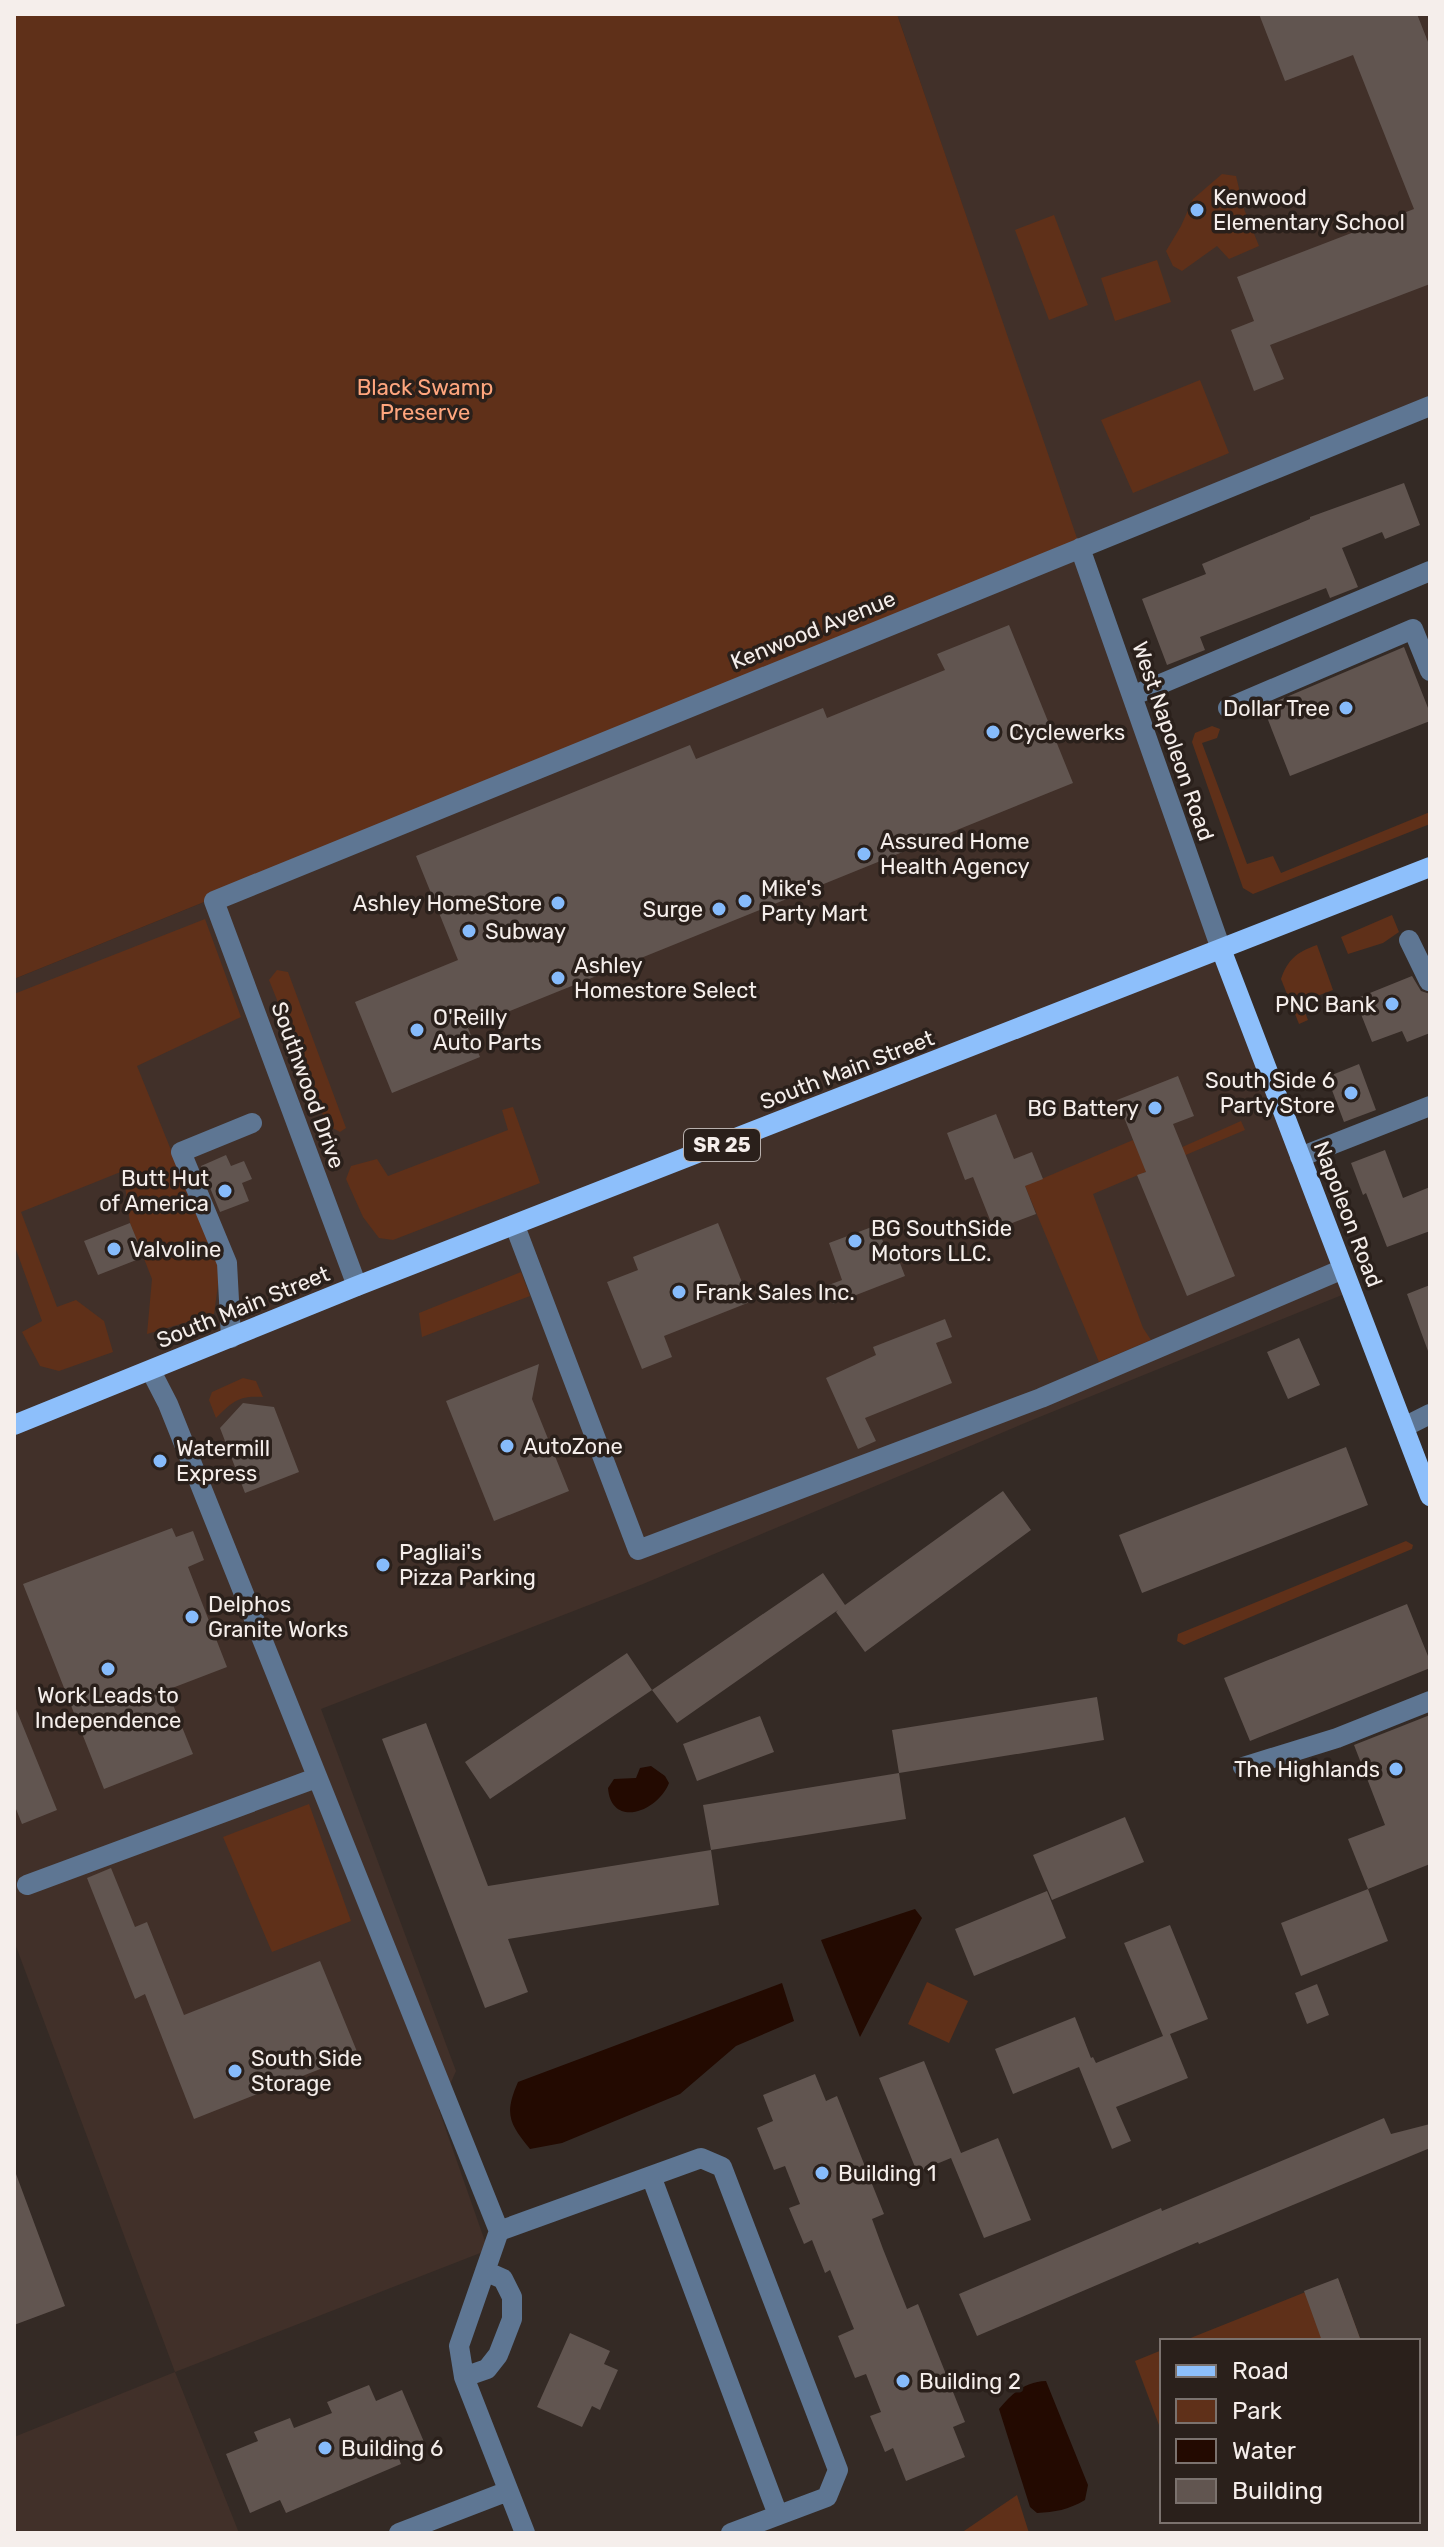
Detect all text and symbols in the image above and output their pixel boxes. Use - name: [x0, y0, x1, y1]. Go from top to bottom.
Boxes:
- place label: Kenwood Elementary School: [1213, 184, 1405, 236]
- marker: Kenwood Elementary School: [1188, 201, 1206, 219]
- park label: Black Swamp Preserve: [357, 374, 493, 426]
- street label: Kenwood Avenue: [727, 585, 899, 675]
- street label: West Napoleon Road: [1126, 638, 1220, 844]
- place label: Dollar Tree: [1223, 695, 1330, 722]
- marker: Dollar Tree: [1337, 699, 1355, 717]
- place label: Cyclewerks: [1009, 719, 1125, 746]
- marker: Cyclewerks: [984, 723, 1002, 741]
- place label: Assured Home Health Agency: [880, 828, 1030, 880]
- marker: Assured Home Health Agency: [855, 845, 873, 863]
- place label: Mike's Party Mart: [761, 875, 868, 927]
- place label: Ashley HomeStore: [353, 890, 542, 917]
- marker: Mike's Party Mart: [736, 892, 754, 910]
- marker: Ashley HomeStore: [549, 894, 567, 912]
- place label: Surge: [642, 896, 703, 923]
- marker: Surge: [710, 900, 728, 918]
- place label: Subway: [485, 918, 566, 945]
- marker: Subway: [460, 922, 478, 940]
- place label: Ashley Homestore Select: [574, 952, 757, 1004]
- marker: Ashley Homestore Select: [549, 969, 567, 987]
- place label: PNC Bank: [1275, 991, 1377, 1018]
- marker: PNC Bank: [1383, 995, 1401, 1013]
- street label: Southwood Drive: [265, 998, 351, 1172]
- place label: O'Reilly Auto Parts: [433, 1004, 542, 1056]
- marker: O'Reilly Auto Parts: [408, 1021, 426, 1039]
- street label: South Main Street: [756, 1024, 938, 1116]
- place label: South Side 6 Party Store: [1205, 1067, 1335, 1119]
- marker: South Side 6 Party Store: [1342, 1084, 1360, 1102]
- place label: BG Battery: [1027, 1095, 1139, 1122]
- marker: BG Battery: [1146, 1099, 1164, 1117]
- road number: SR 25: [684, 1129, 760, 1161]
- street label: Napoleon Road: [1308, 1137, 1388, 1291]
- place label: Butt Hut of America: [99, 1165, 209, 1217]
- marker: Butt Hut of America: [216, 1182, 234, 1200]
- place label: BG SouthSide Motors LLC.: [871, 1215, 1012, 1267]
- marker: BG SouthSide Motors LLC.: [846, 1232, 864, 1250]
- place label: Valvoline: [130, 1236, 221, 1263]
- marker: Valvoline: [105, 1240, 123, 1258]
- street label: South Main Street: [153, 1260, 334, 1354]
- place label: Frank Sales Inc.: [695, 1279, 855, 1306]
- marker: Frank Sales Inc.: [670, 1283, 688, 1301]
- place label: AutoZone: [523, 1433, 623, 1460]
- place label: Watermill Express: [176, 1435, 270, 1487]
- marker: AutoZone: [498, 1437, 516, 1455]
- marker: Watermill Express: [151, 1452, 169, 1470]
- place label: Pagliai's Pizza Parking: [399, 1539, 536, 1591]
- marker: Pagliai's Pizza Parking: [374, 1556, 392, 1574]
- place label: Delphos Granite Works: [208, 1591, 348, 1643]
- marker: Delphos Granite Works: [183, 1608, 201, 1626]
- marker: Work Leads to Independence: [99, 1660, 117, 1678]
- place label: Work Leads to Independence: [35, 1682, 181, 1734]
- place label: The Highlands: [1234, 1756, 1380, 1783]
- marker: The Highlands: [1387, 1760, 1405, 1778]
- place label: South Side Storage: [251, 2045, 362, 2097]
- marker: South Side Storage: [226, 2062, 244, 2080]
- place label: Building 1: [838, 2160, 936, 2187]
- marker: Building 1: [813, 2164, 831, 2182]
- legend: [1160, 2339, 1420, 2523]
- text: Road: [1232, 2357, 1289, 2385]
- place label: Building 2: [919, 2368, 1021, 2395]
- marker: Building 2: [894, 2372, 912, 2390]
- text: Park: [1232, 2397, 1283, 2425]
- place label: Building 6: [341, 2435, 443, 2462]
- text: Water: [1232, 2437, 1296, 2465]
- marker: Building 6: [316, 2439, 334, 2457]
- text: Building: [1232, 2477, 1323, 2505]

